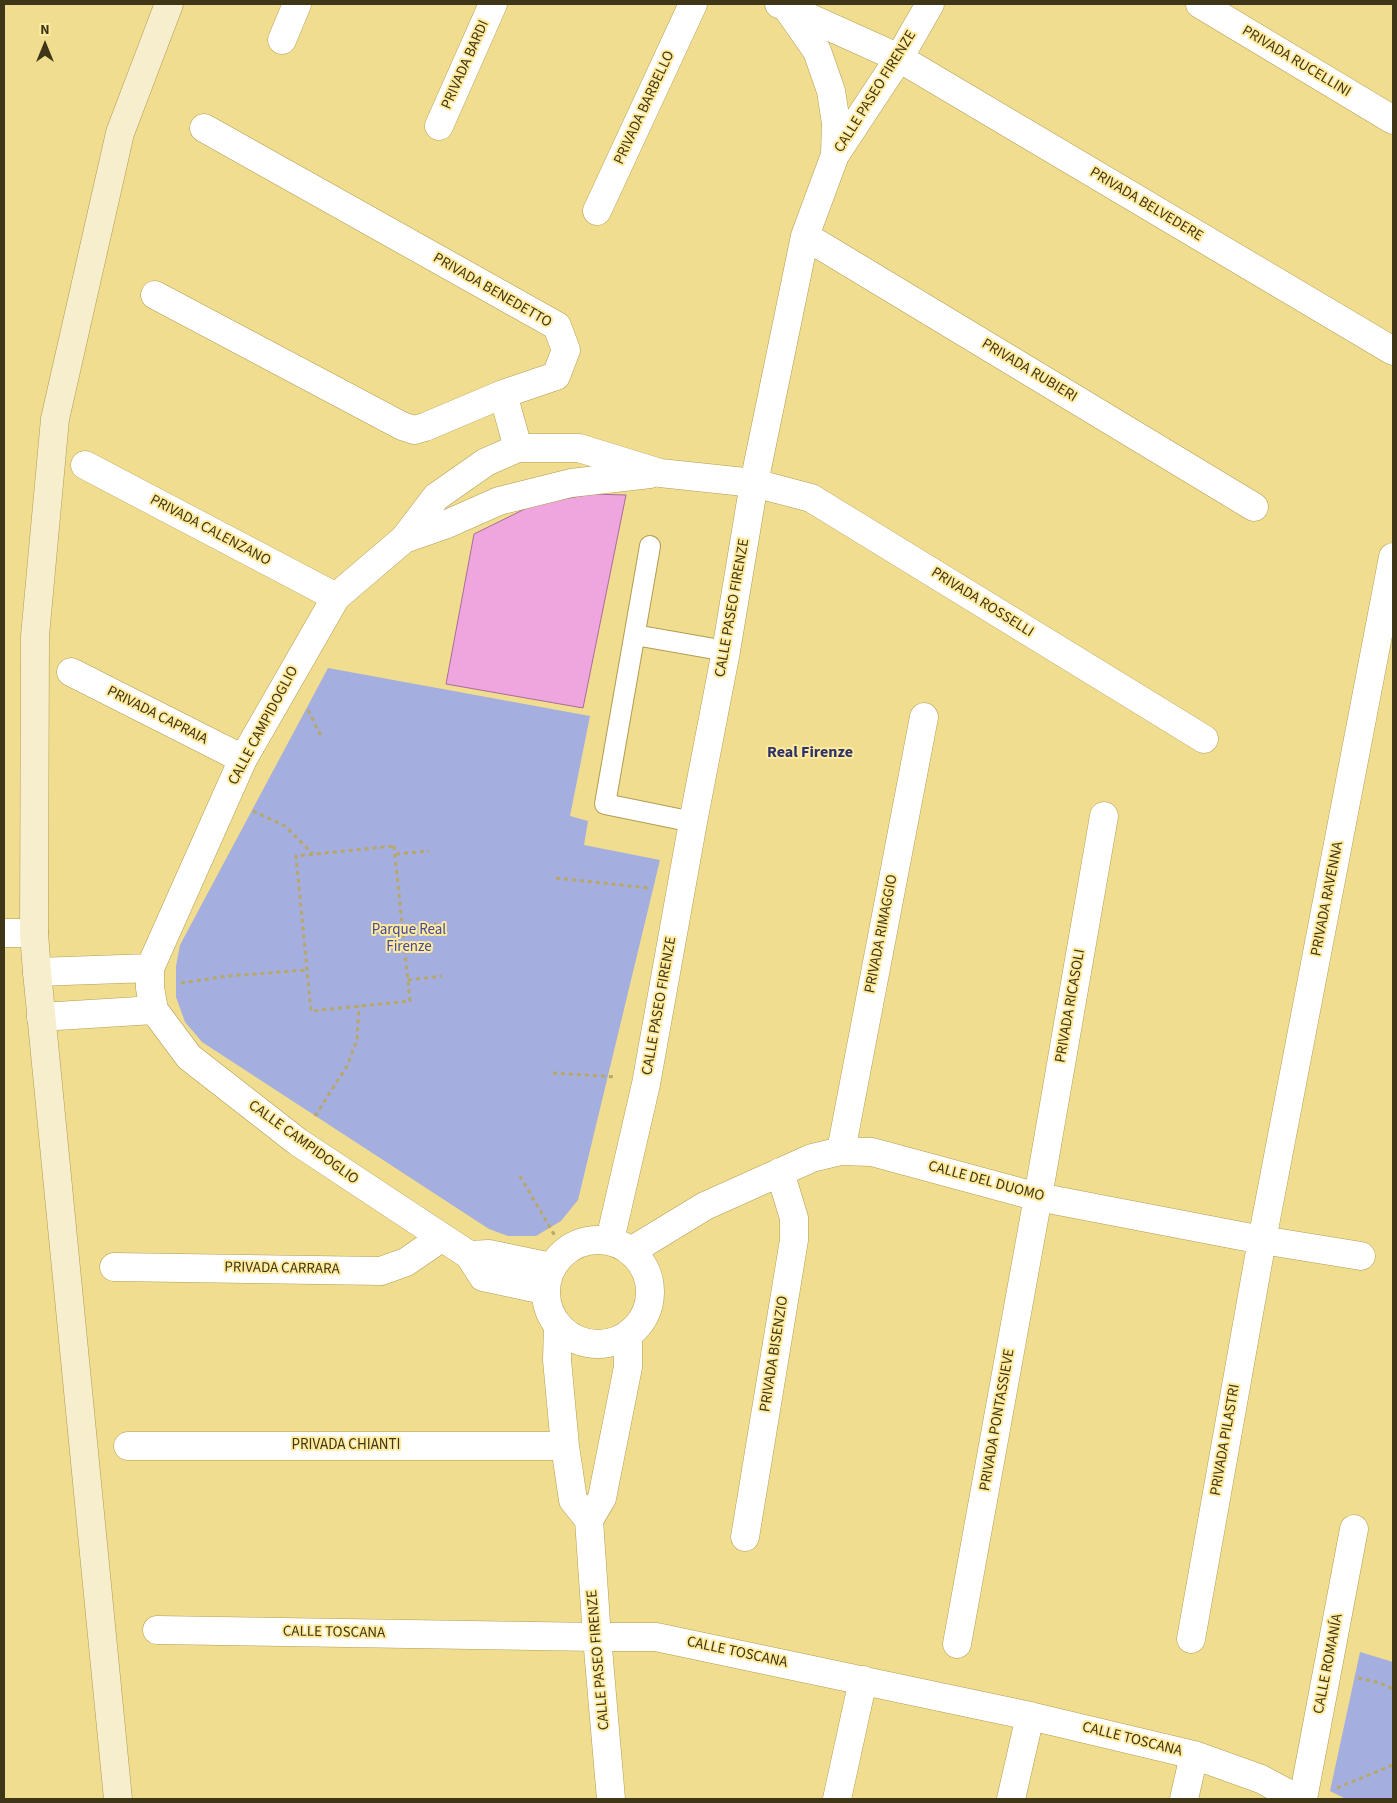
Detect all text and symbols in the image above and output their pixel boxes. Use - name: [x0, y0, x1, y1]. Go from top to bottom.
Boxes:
- street label: PRIVADA BARDI: [438, 18, 494, 112]
- north arrow: [20, 20, 70, 70]
- text: N: [40, 20, 50, 40]
- street label: PRIVADA RUCELLINI: [1238, 22, 1354, 102]
- street label: CALLE PASEO FIRENZE: [831, 28, 921, 156]
- street label: PRIVADA BARBELLO: [611, 48, 679, 168]
- street label: PRIVADA BELVEDERE: [1086, 164, 1206, 246]
- street label: PRIVADA BENEDETTO: [429, 250, 555, 332]
- street label: PRIVADA RUBIERI: [978, 335, 1080, 407]
- street label: PRIVADA CALENZANO: [147, 492, 273, 570]
- street label: CALLE PASEO FIRENZE: [712, 537, 754, 679]
- street label: PRIVADA ROSSELLI: [927, 564, 1037, 642]
- street label: CALLE CAMPIDOGLIO: [225, 664, 303, 788]
- street label: PRIVADA CAPRAIA: [104, 683, 210, 749]
- district label: Real Firenze: [767, 743, 853, 763]
- street label: PRIVADA RAVENNA: [1308, 840, 1348, 958]
- street label: PRIVADA RIMAGGIO: [862, 873, 902, 995]
- park label: Parque Real Firenze: [372, 922, 446, 957]
- street label: CALLE PASEO FIRENZE: [639, 935, 681, 1077]
- street label: PRIVADA RICASOLI: [1052, 948, 1090, 1064]
- street label: CALLE CAMPIDOGLIO: [244, 1097, 362, 1189]
- street label: CALLE DEL DUOMO: [926, 1158, 1046, 1206]
- street label: PRIVADA CARRARA: [224, 1259, 340, 1279]
- street label: PRIVADA BISENZIO: [757, 1295, 793, 1413]
- street label: PRIVADA PONTASSIEVE: [977, 1348, 1019, 1492]
- street label: PRIVADA PILASTRI: [1207, 1383, 1245, 1497]
- street label: PRIVADA CHIANTI: [292, 1437, 400, 1455]
- street label: CALLE PASEO FIRENZE: [584, 1589, 614, 1731]
- street label: CALLE ROMANÍA: [1310, 1612, 1348, 1716]
- street label: CALLE TOSCANA: [283, 1623, 385, 1643]
- street label: CALLE TOSCANA: [685, 1634, 789, 1672]
- street label: CALLE TOSCANA: [1080, 1719, 1184, 1761]

